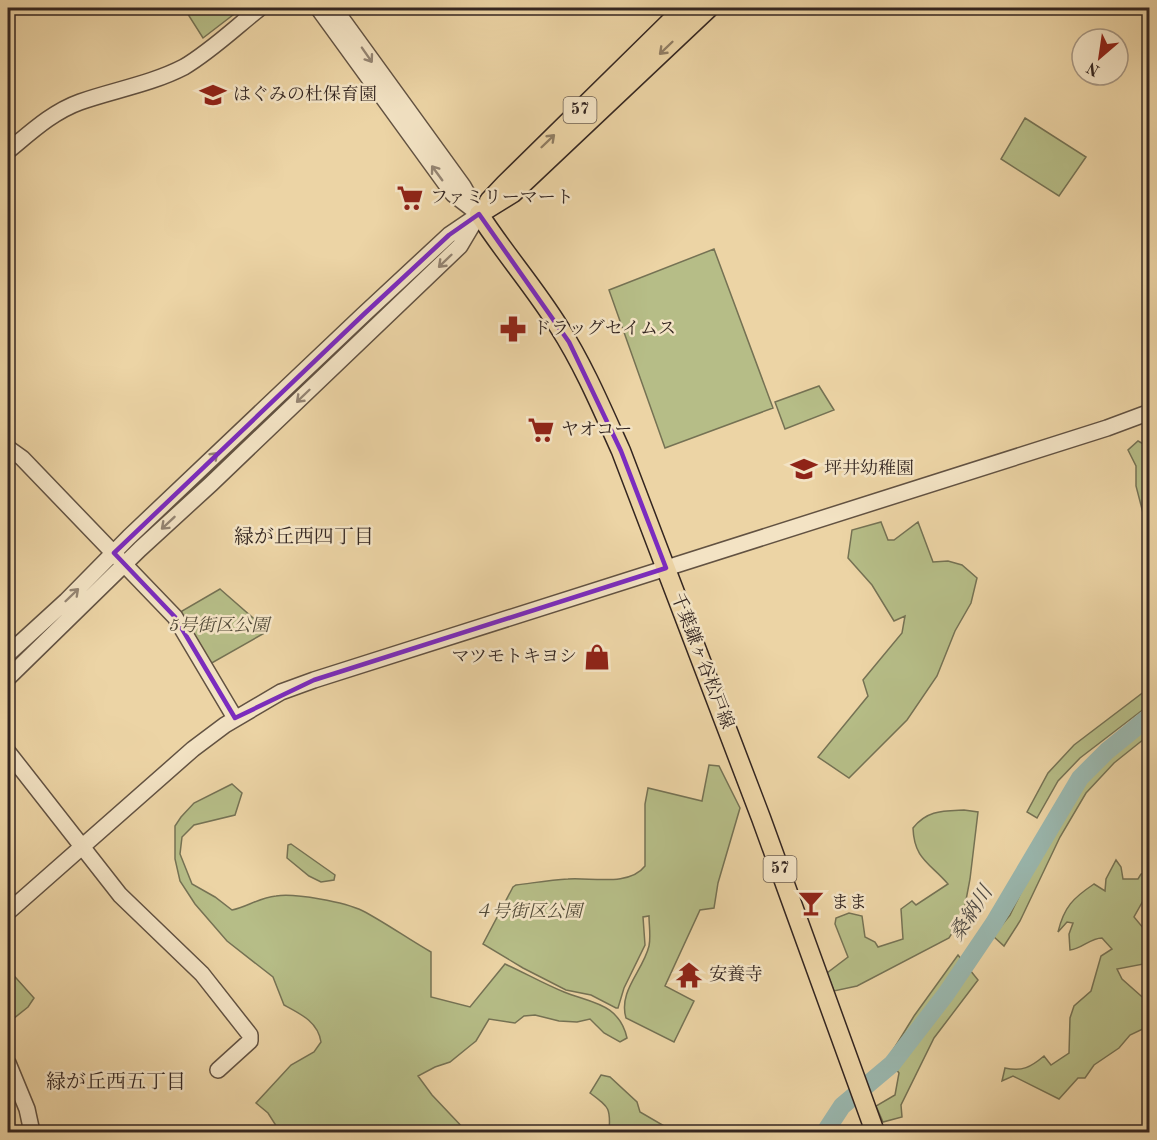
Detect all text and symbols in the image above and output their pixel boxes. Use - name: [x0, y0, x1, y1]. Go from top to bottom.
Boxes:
- north arrow: [1070, 27, 1130, 87]
- one-way arrow: [659, 41, 674, 55]
- one-way arrow: [361, 46, 373, 62]
- text: N: [1084, 58, 1103, 78]
- school or university icon: はぐみの杜保育園: [198, 80, 228, 110]
- place label: はぐみの杜保育園: [233, 84, 377, 104]
- road number: 57: [564, 97, 596, 123]
- one-way arrow: [540, 134, 555, 149]
- one-way arrow: [431, 166, 444, 182]
- supermarket icon: ファミリーマート: [395, 183, 425, 213]
- place label: ファミリーマート: [430, 189, 574, 207]
- one-way arrow: [437, 254, 452, 268]
- pharmacy icon: ドラッグセイムス: [498, 314, 528, 344]
- place label: ドラッグセイムス: [533, 319, 676, 338]
- one-way arrow: [296, 388, 311, 403]
- supermarket icon: ヤオコー: [526, 415, 556, 445]
- place label: ヤオコー: [561, 421, 632, 439]
- one-way arrow: [204, 452, 219, 466]
- school or university icon: 坪井幼稚園: [789, 454, 819, 484]
- place label: 坪井幼稚園: [824, 458, 914, 478]
- one-way arrow: [160, 516, 175, 530]
- district label: 緑が丘西四丁目: [234, 526, 374, 548]
- one-way arrow: [64, 589, 79, 603]
- street label: 千葉鎌ヶ谷松戸線: [668, 590, 738, 731]
- park label: 5号街区公園: [169, 615, 272, 635]
- shop icon: マツモトキヨシ: [582, 642, 612, 672]
- place label: マツモトキヨシ: [452, 648, 577, 666]
- road number: 57: [764, 856, 796, 882]
- water label: 桑納川: [946, 881, 998, 945]
- bar icon: まま: [796, 888, 826, 918]
- place label: まま: [831, 893, 867, 912]
- park label: ４号街区公園: [474, 901, 585, 921]
- temple icon: 安養寺: [674, 960, 704, 990]
- place label: 安養寺: [709, 964, 763, 984]
- district label: 緑が丘西五丁目: [46, 1071, 186, 1093]

